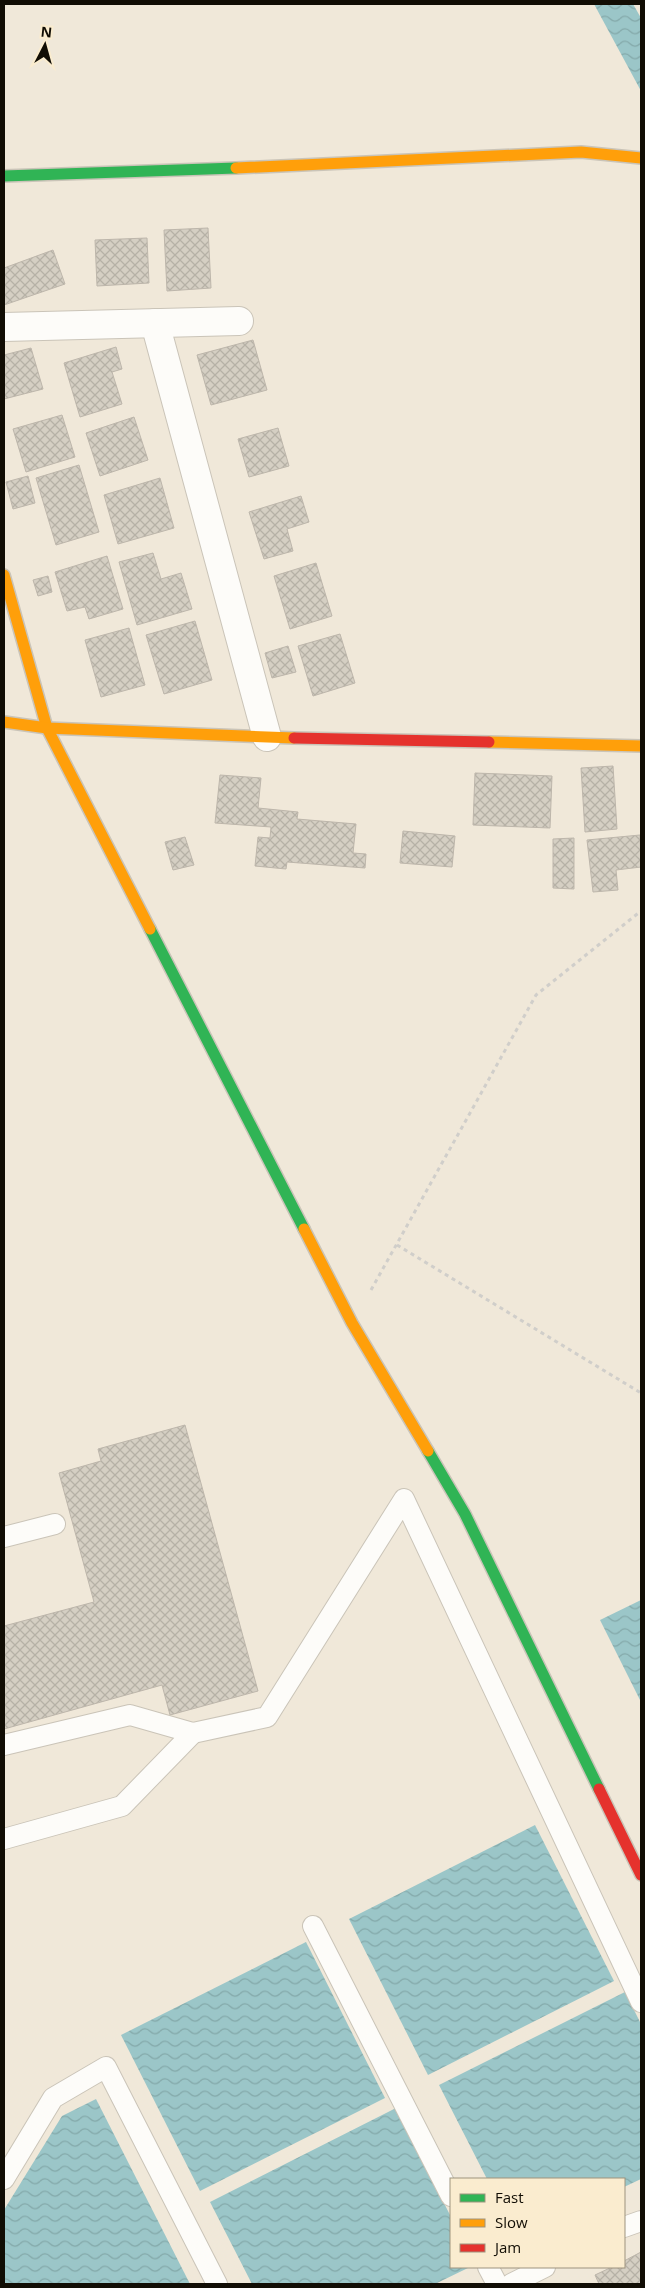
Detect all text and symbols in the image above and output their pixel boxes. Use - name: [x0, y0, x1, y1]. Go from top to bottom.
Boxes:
- north arrow: [20, 20, 70, 70]
- text: N: [40, 22, 53, 42]
- legend: [450, 2178, 625, 2268]
- text: Fast: [495, 2187, 524, 2207]
- text: Slow: [495, 2212, 528, 2232]
- text: Jam: [493, 2237, 521, 2257]

